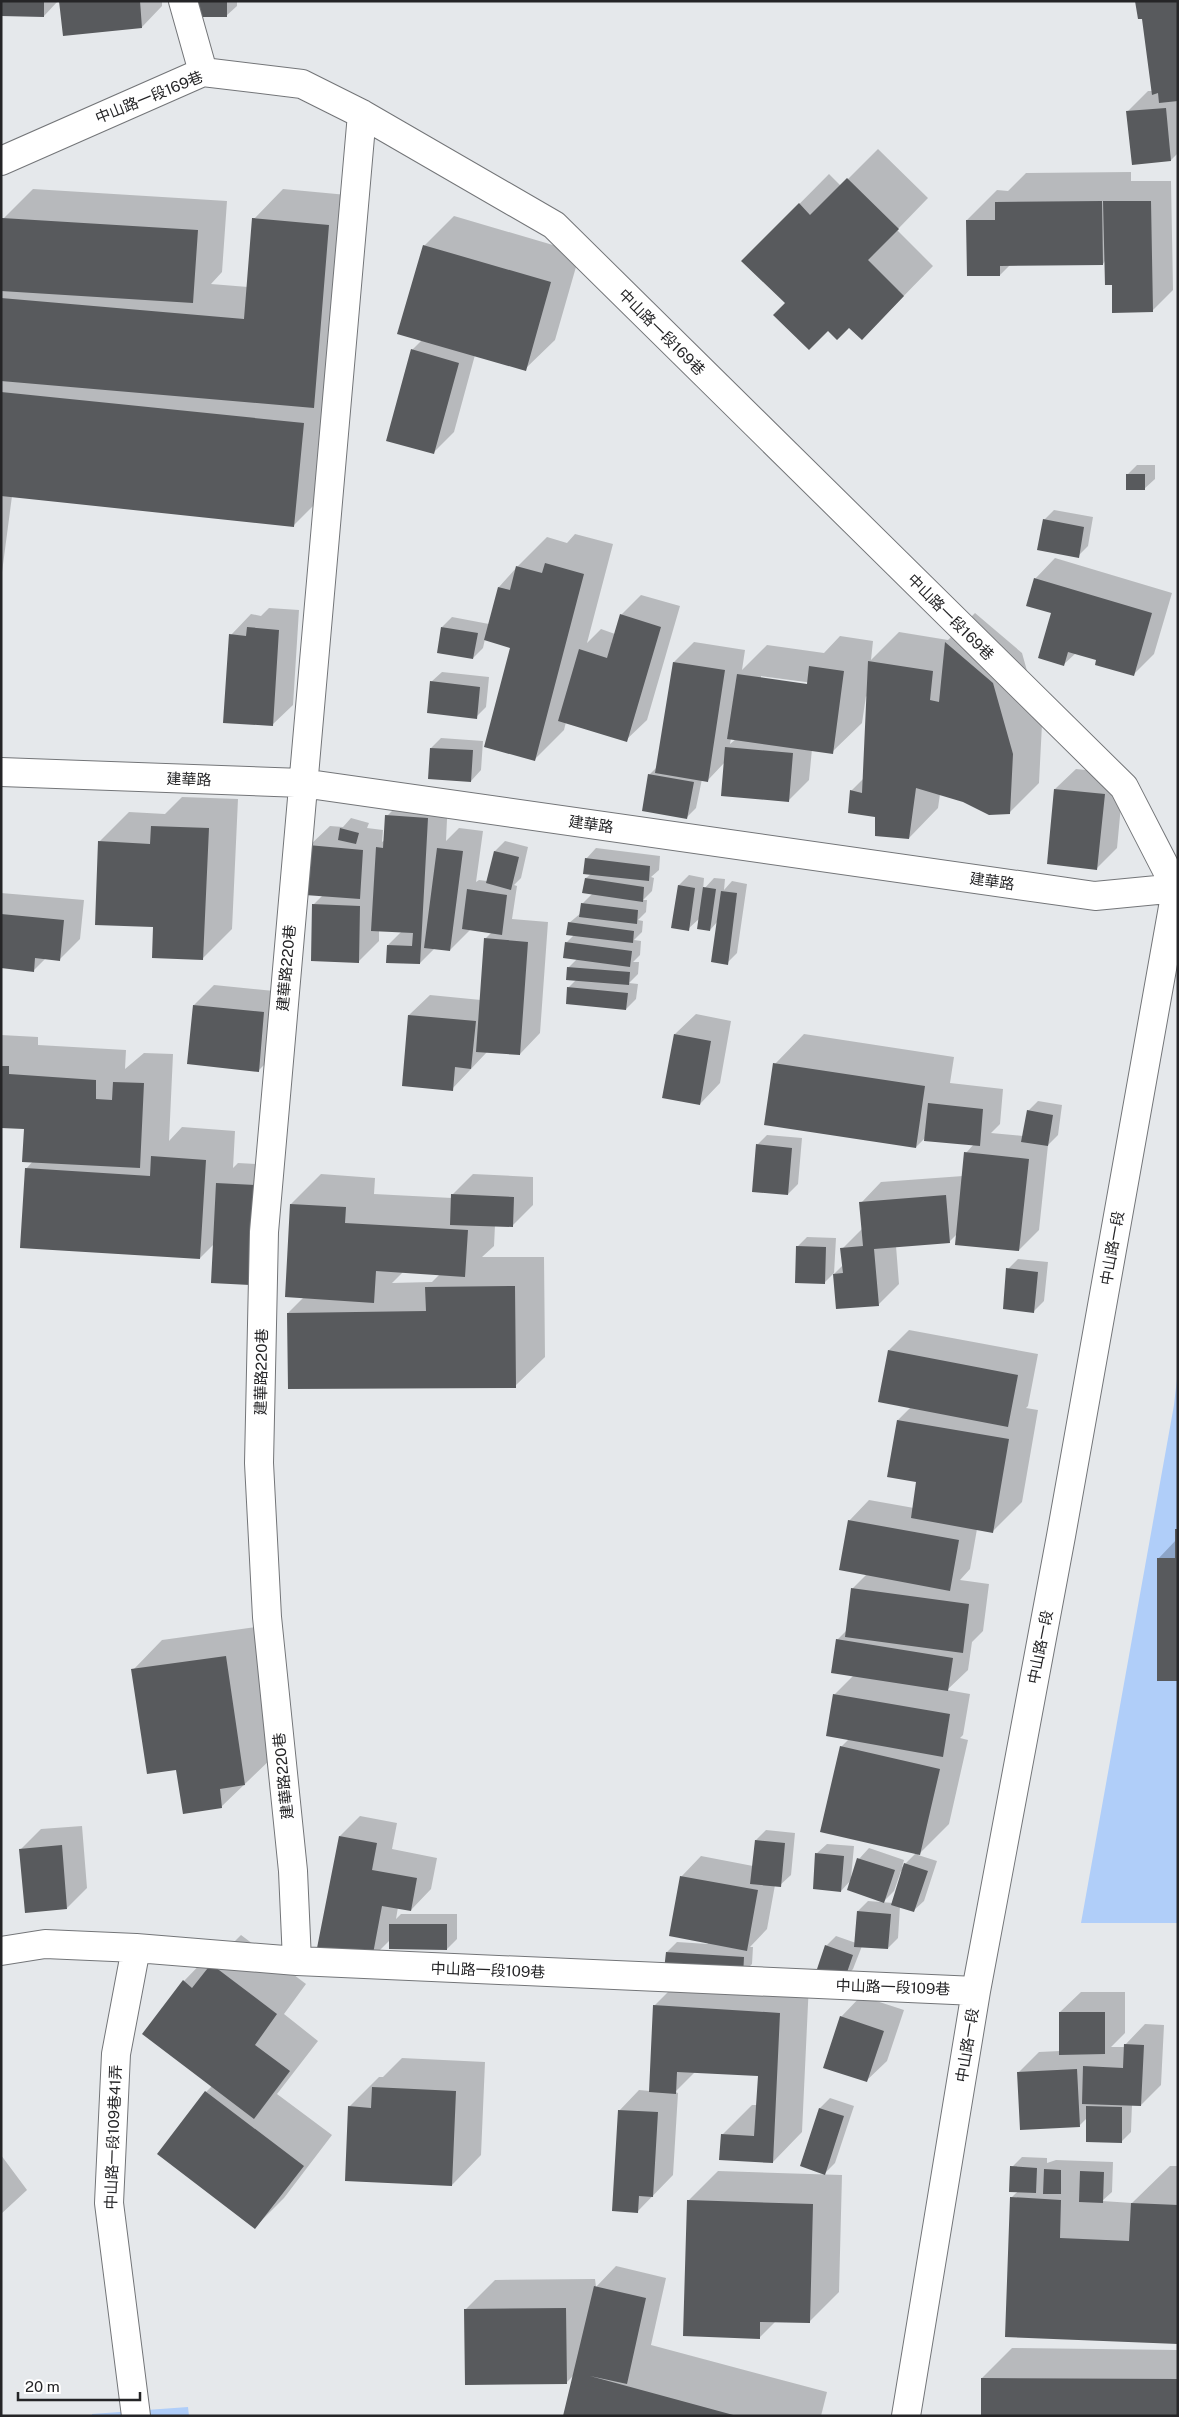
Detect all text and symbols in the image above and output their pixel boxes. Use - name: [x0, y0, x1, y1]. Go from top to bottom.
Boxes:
- street label: 中山路一段169巷: [93, 68, 205, 126]
- street label: 中山路一段169巷: [615, 285, 709, 379]
- street label: 中山路一段169巷: [904, 570, 998, 664]
- street label: 建華路: [166, 770, 212, 788]
- street label: 建華路: [568, 812, 614, 836]
- street label: 建華路: [969, 869, 1015, 893]
- street label: 建華路220巷: [274, 924, 298, 1012]
- street label: 中山路一段: [1097, 1210, 1127, 1286]
- street label: 建華路220巷: [252, 1328, 270, 1416]
- street label: 中山路一段: [1024, 1609, 1056, 1685]
- street label: 建華路220巷: [270, 1732, 296, 1820]
- street label: 中山路一段109巷: [430, 1960, 546, 1980]
- street label: 中山路一段109巷: [835, 1977, 951, 1997]
- street label: 中山路一段: [953, 2007, 981, 2083]
- street label: 中山路一段109巷41弄: [102, 2064, 124, 2210]
- scale bar: [18, 2370, 140, 2402]
- text: 20 m: [25, 2378, 60, 2395]

